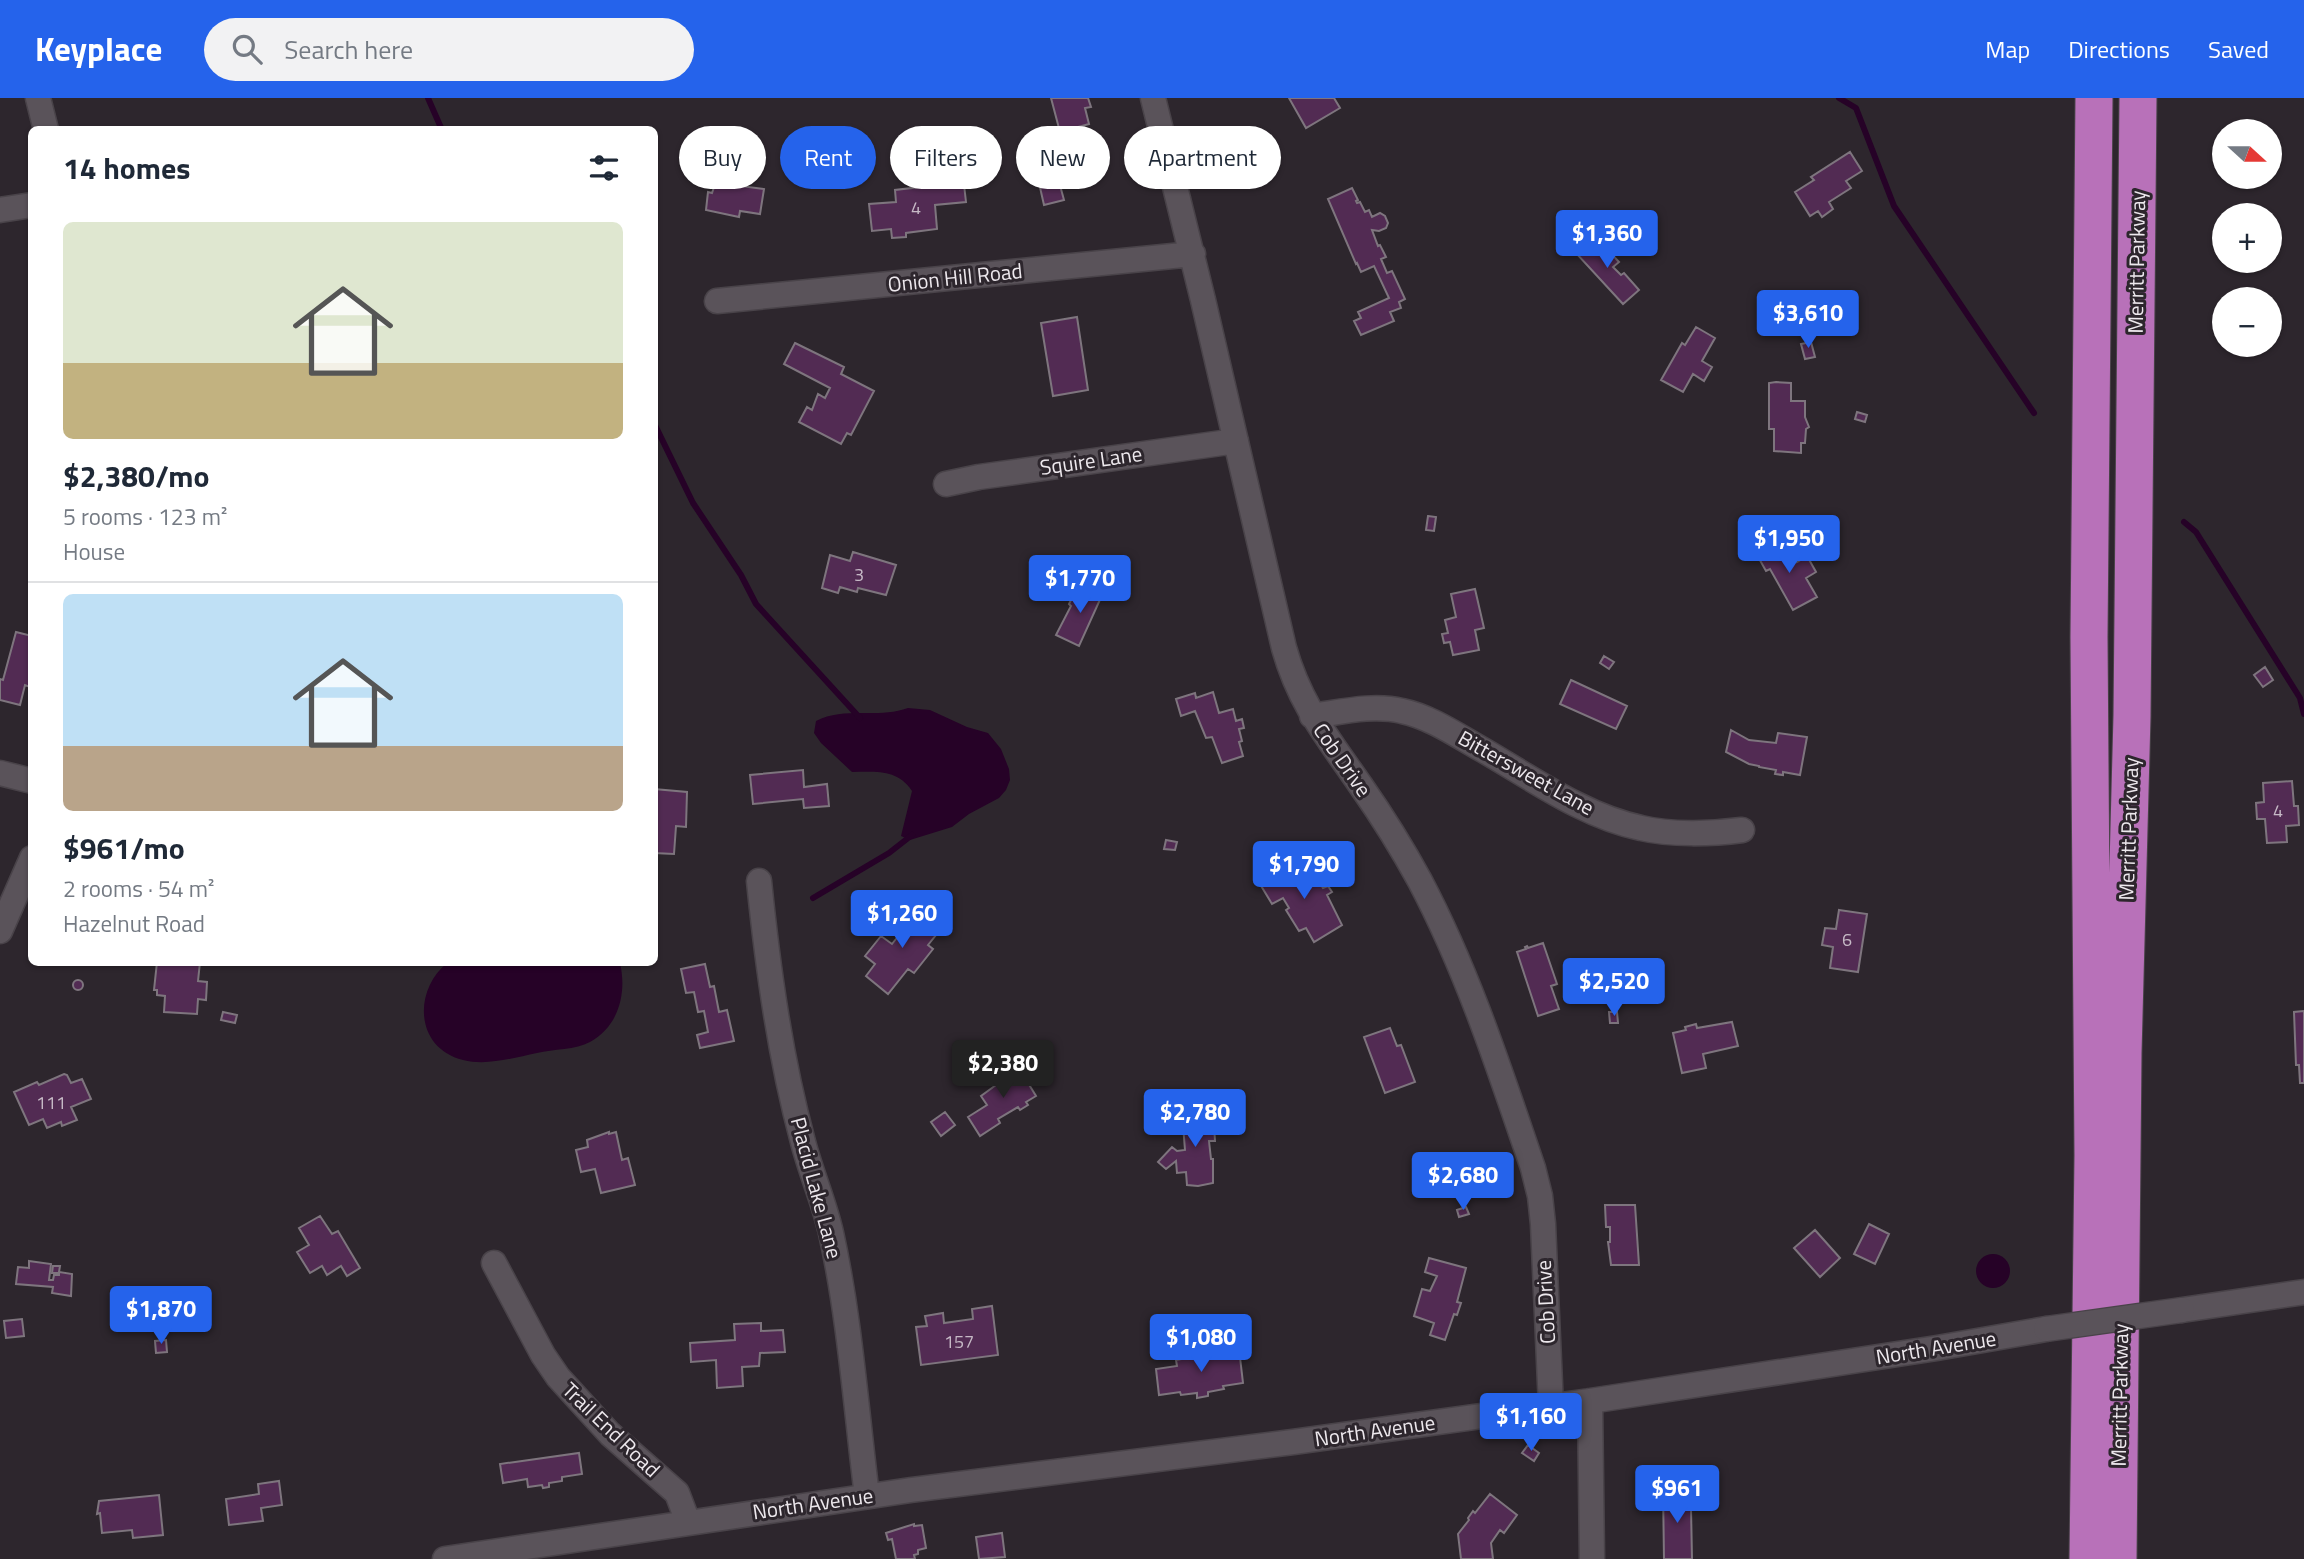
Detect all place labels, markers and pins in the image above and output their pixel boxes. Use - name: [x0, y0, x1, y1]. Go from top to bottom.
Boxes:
- pin: $1,360: [1550, 211, 1664, 270]
- pin: $3,610: [1751, 290, 1865, 350]
- pin: $1,950: [1732, 516, 1846, 575]
- pin: $1,770: [1023, 556, 1137, 615]
- pin: $1,790: [1247, 842, 1361, 901]
- pin: $1,260: [845, 890, 959, 950]
- pin: $2,520: [1557, 958, 1671, 1018]
- pin: $2,380: [946, 1040, 1060, 1100]
- pin: $2,780: [1138, 1090, 1252, 1149]
- pin: $2,680: [1406, 1152, 1520, 1212]
- pin: $1,870: [104, 1286, 218, 1346]
- pin: $1,080: [1144, 1314, 1258, 1374]
- pin: $1,160: [1474, 1394, 1588, 1453]
- pin: $961: [1636, 1466, 1718, 1525]

